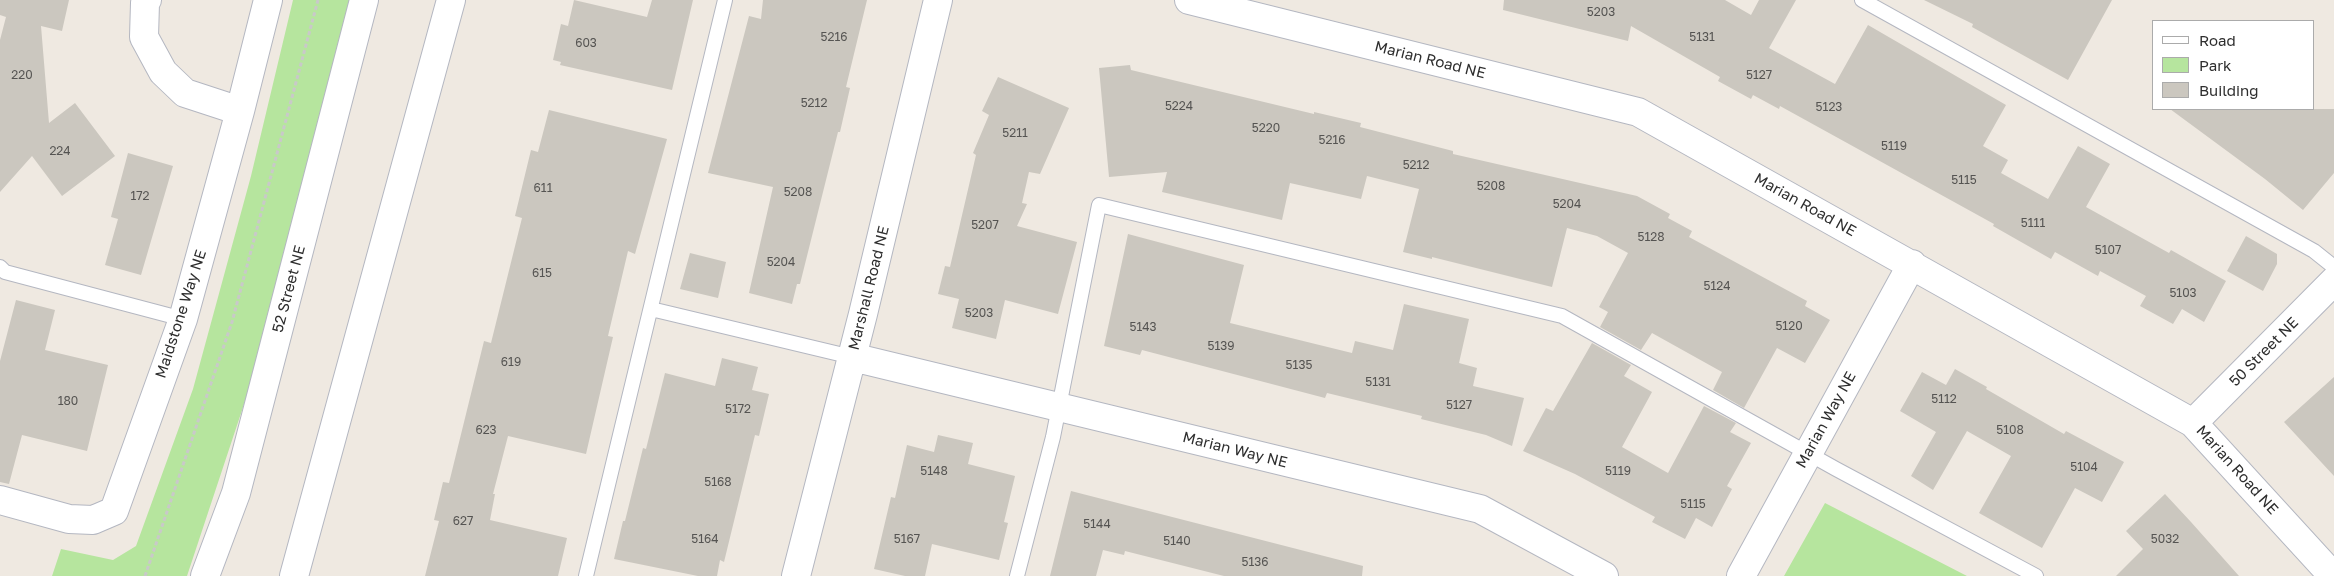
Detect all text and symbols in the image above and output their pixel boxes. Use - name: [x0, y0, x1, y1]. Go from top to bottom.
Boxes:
- house number: 5203: [1587, 5, 1615, 19]
- legend: [2152, 20, 2314, 110]
- house number: 5216: [821, 30, 847, 44]
- house number: 5131: [1689, 30, 1715, 44]
- text: Road: [2199, 31, 2236, 49]
- house number: 603: [575, 36, 597, 50]
- street label: Marian Road NE: [1373, 38, 1487, 82]
- text: Park: [2199, 56, 2231, 74]
- house number: 220: [11, 68, 33, 82]
- house number: 5127: [1746, 68, 1772, 82]
- text: Building: [2199, 81, 2259, 99]
- house number: 5212: [801, 96, 827, 110]
- house number: 5224: [1165, 99, 1193, 113]
- house number: 5123: [1816, 100, 1842, 114]
- house number: 5220: [1252, 121, 1280, 135]
- house number: 5211: [1002, 126, 1028, 140]
- house number: 5216: [1319, 133, 1345, 147]
- house number: 5119: [1881, 139, 1907, 153]
- house number: 224: [49, 144, 71, 158]
- house number: 5212: [1403, 158, 1429, 172]
- street label: Marian Road NE: [1751, 170, 1859, 240]
- house number: 5115: [1951, 173, 1977, 187]
- house number: 5208: [1477, 179, 1505, 193]
- house number: 611: [534, 181, 552, 195]
- house number: 5208: [784, 185, 812, 199]
- house number: 172: [130, 189, 150, 203]
- house number: 5204: [1553, 197, 1581, 211]
- house number: 5111: [2021, 216, 2045, 230]
- house number: 5207: [971, 218, 999, 232]
- street label: Marshall Road NE: [845, 224, 893, 352]
- house number: 5128: [1637, 230, 1665, 244]
- street label: 52 Street NE: [269, 243, 309, 335]
- house number: 5107: [2095, 243, 2121, 257]
- street label: Maidstone Way NE: [152, 248, 210, 380]
- house number: 5204: [767, 255, 795, 269]
- house number: 615: [532, 266, 552, 280]
- house number: 5124: [1703, 279, 1731, 293]
- house number: 5103: [2169, 286, 2197, 300]
- house number: 5203: [965, 306, 993, 320]
- street label: 50 Street NE: [2226, 314, 2302, 390]
- house number: 5120: [1775, 319, 1803, 333]
- house number: 5143: [1129, 320, 1157, 334]
- house number: 5139: [1207, 339, 1235, 353]
- house number: 619: [501, 355, 521, 369]
- house number: 5135: [1286, 358, 1312, 372]
- street label: Marian Way NE: [1792, 369, 1860, 471]
- house number: 5131: [1365, 375, 1391, 389]
- house number: 5112: [1931, 392, 1957, 406]
- house number: 180: [58, 394, 78, 408]
- house number: 5127: [1446, 398, 1472, 412]
- house number: 5172: [725, 402, 751, 416]
- street label: Marian Road NE: [2192, 422, 2282, 518]
- house number: 623: [475, 423, 497, 437]
- house number: 5108: [1996, 423, 2024, 437]
- street label: Marian Way NE: [1181, 428, 1289, 472]
- house number: 5104: [2070, 460, 2098, 474]
- house number: 5148: [920, 464, 948, 478]
- house number: 5119: [1605, 464, 1631, 478]
- house number: 5168: [704, 475, 732, 489]
- house number: 5115: [1680, 497, 1706, 511]
- house number: 627: [453, 514, 473, 528]
- house number: 5144: [1083, 517, 1111, 531]
- house number: 5164: [691, 532, 719, 546]
- house number: 5167: [894, 532, 920, 546]
- house number: 5032: [2151, 532, 2179, 546]
- house number: 5140: [1163, 534, 1191, 548]
- house number: 5136: [1241, 555, 1269, 569]

